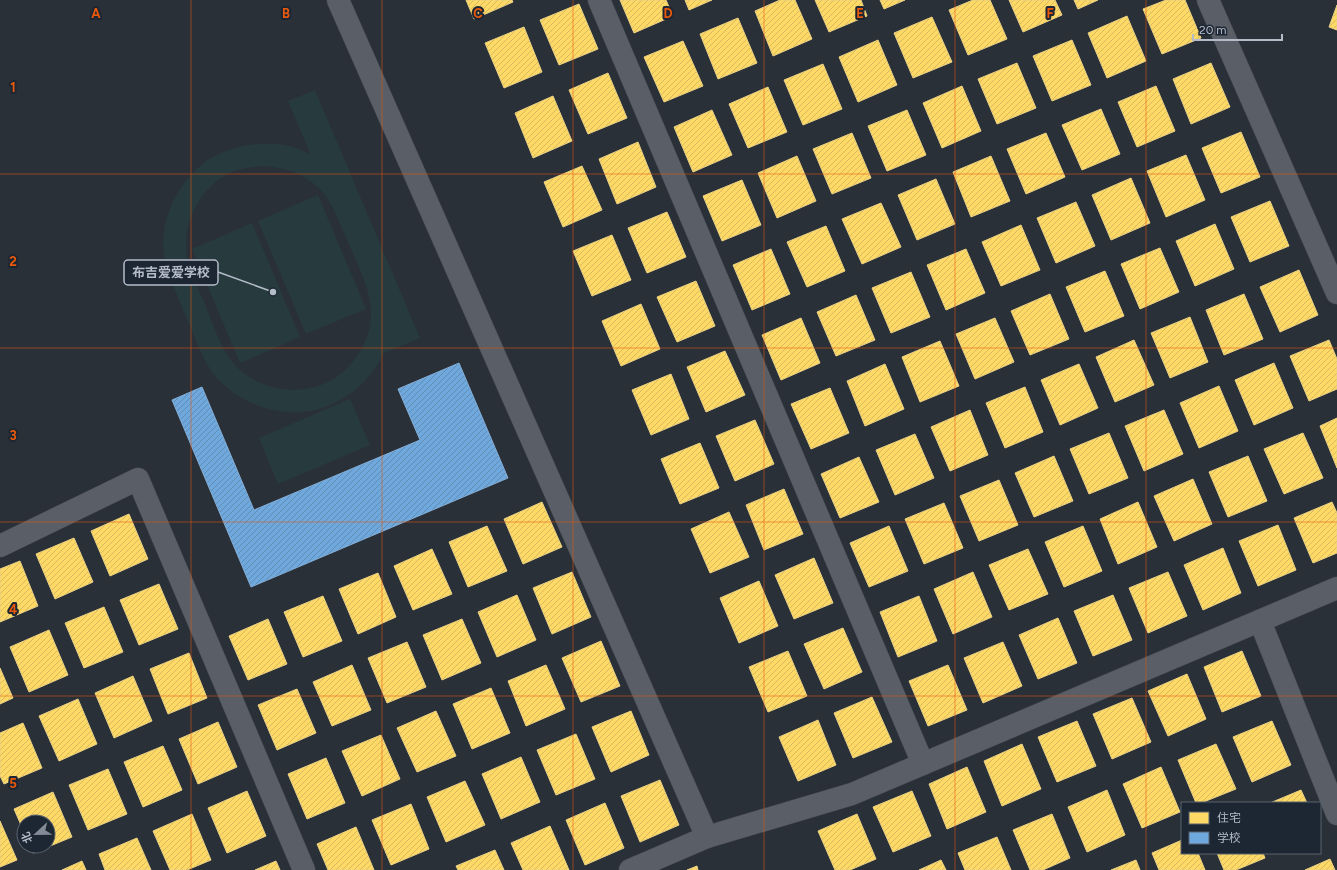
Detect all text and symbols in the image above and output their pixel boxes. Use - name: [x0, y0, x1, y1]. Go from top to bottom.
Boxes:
- text: A: [91, 6, 101, 21]
- text: B: [282, 6, 290, 21]
- text: C: [473, 6, 483, 21]
- text: D: [663, 6, 673, 21]
- text: E: [856, 6, 864, 21]
- text: F: [1046, 6, 1054, 21]
- scale bar: [1193, 16, 1282, 42]
- text: 20 m: [1199, 23, 1227, 37]
- text: 1: [10, 80, 16, 95]
- text: 2: [9, 254, 17, 269]
- callout: 布吉爱爱学校: [124, 260, 218, 285]
- text: 布吉爱爱学校: [132, 265, 210, 280]
- text: 3: [9, 428, 17, 443]
- text: 4: [9, 602, 17, 617]
- text: 5: [9, 776, 17, 791]
- legend: [1181, 802, 1321, 854]
- text: 住宅: [1217, 811, 1241, 825]
- north arrow: [16, 814, 56, 854]
- text: 北: [19, 830, 35, 845]
- text: 学校: [1217, 831, 1241, 845]

